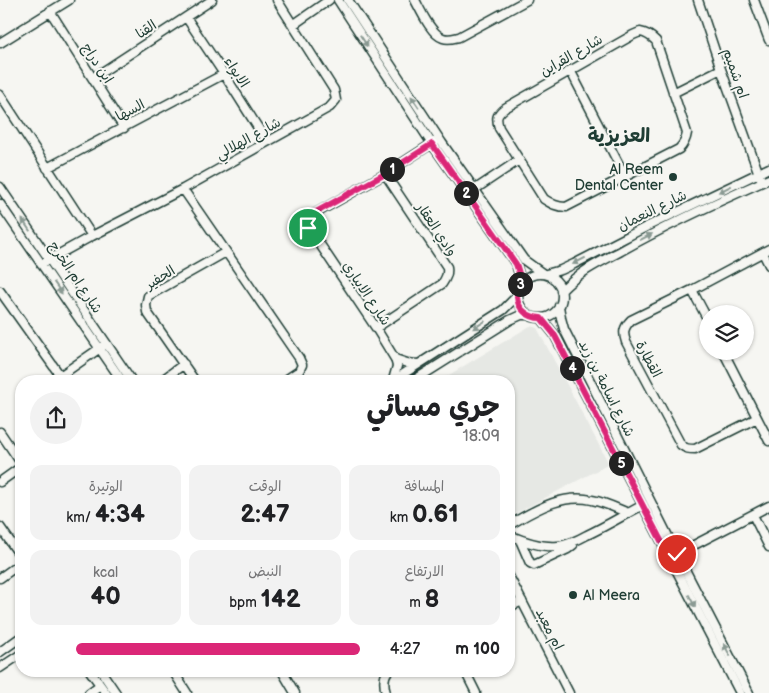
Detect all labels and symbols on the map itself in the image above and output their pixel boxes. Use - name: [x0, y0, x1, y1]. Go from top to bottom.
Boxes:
- street label: القنا: [133, 16, 160, 42]
- street label: شارع القراين: [537, 31, 606, 81]
- one-way arrow: [360, 34, 369, 47]
- street label: ابن دراج: [77, 40, 117, 87]
- street label: ام شميم: [717, 46, 752, 101]
- street label: الابواء: [220, 54, 253, 91]
- street label: السها: [113, 96, 148, 125]
- one-way arrow: [410, 96, 420, 109]
- street label: شارع الهلالي: [213, 114, 286, 167]
- district label: العزيزية: [588, 125, 650, 148]
- pin: 1: [380, 156, 404, 182]
- place label: Al Reem Dental Center: [575, 161, 664, 194]
- marker: Al Reem Dental Center: [667, 171, 679, 183]
- pin: 2: [454, 180, 478, 206]
- one-way arrow: [718, 185, 732, 193]
- street label: شارع النعمان: [615, 186, 690, 235]
- street label: وادي العقار: [410, 198, 461, 260]
- pin: [287, 207, 329, 249]
- one-way arrow: [21, 219, 31, 232]
- one-way arrow: [639, 233, 653, 241]
- street label: شارع ام الخرج: [44, 238, 106, 318]
- one-way arrow: [572, 257, 587, 265]
- street label: شارع الابياري: [337, 258, 394, 330]
- street label: الحفير: [141, 262, 178, 294]
- pin: 3: [508, 272, 532, 296]
- one-way arrow: [53, 281, 63, 294]
- one-way arrow: [473, 320, 486, 330]
- street label: شارع اسامة بن زيد: [574, 337, 638, 440]
- street label: القطارة: [632, 338, 665, 381]
- pin: 4: [560, 356, 584, 380]
- pin: 5: [608, 450, 634, 476]
- pin: [656, 533, 698, 575]
- place label: Al Meera: [583, 587, 640, 604]
- marker: Al Meera: [567, 589, 579, 601]
- one-way arrow: [688, 594, 696, 609]
- street label: ام معبد: [530, 606, 567, 654]
- one-way arrow: [723, 643, 731, 657]

